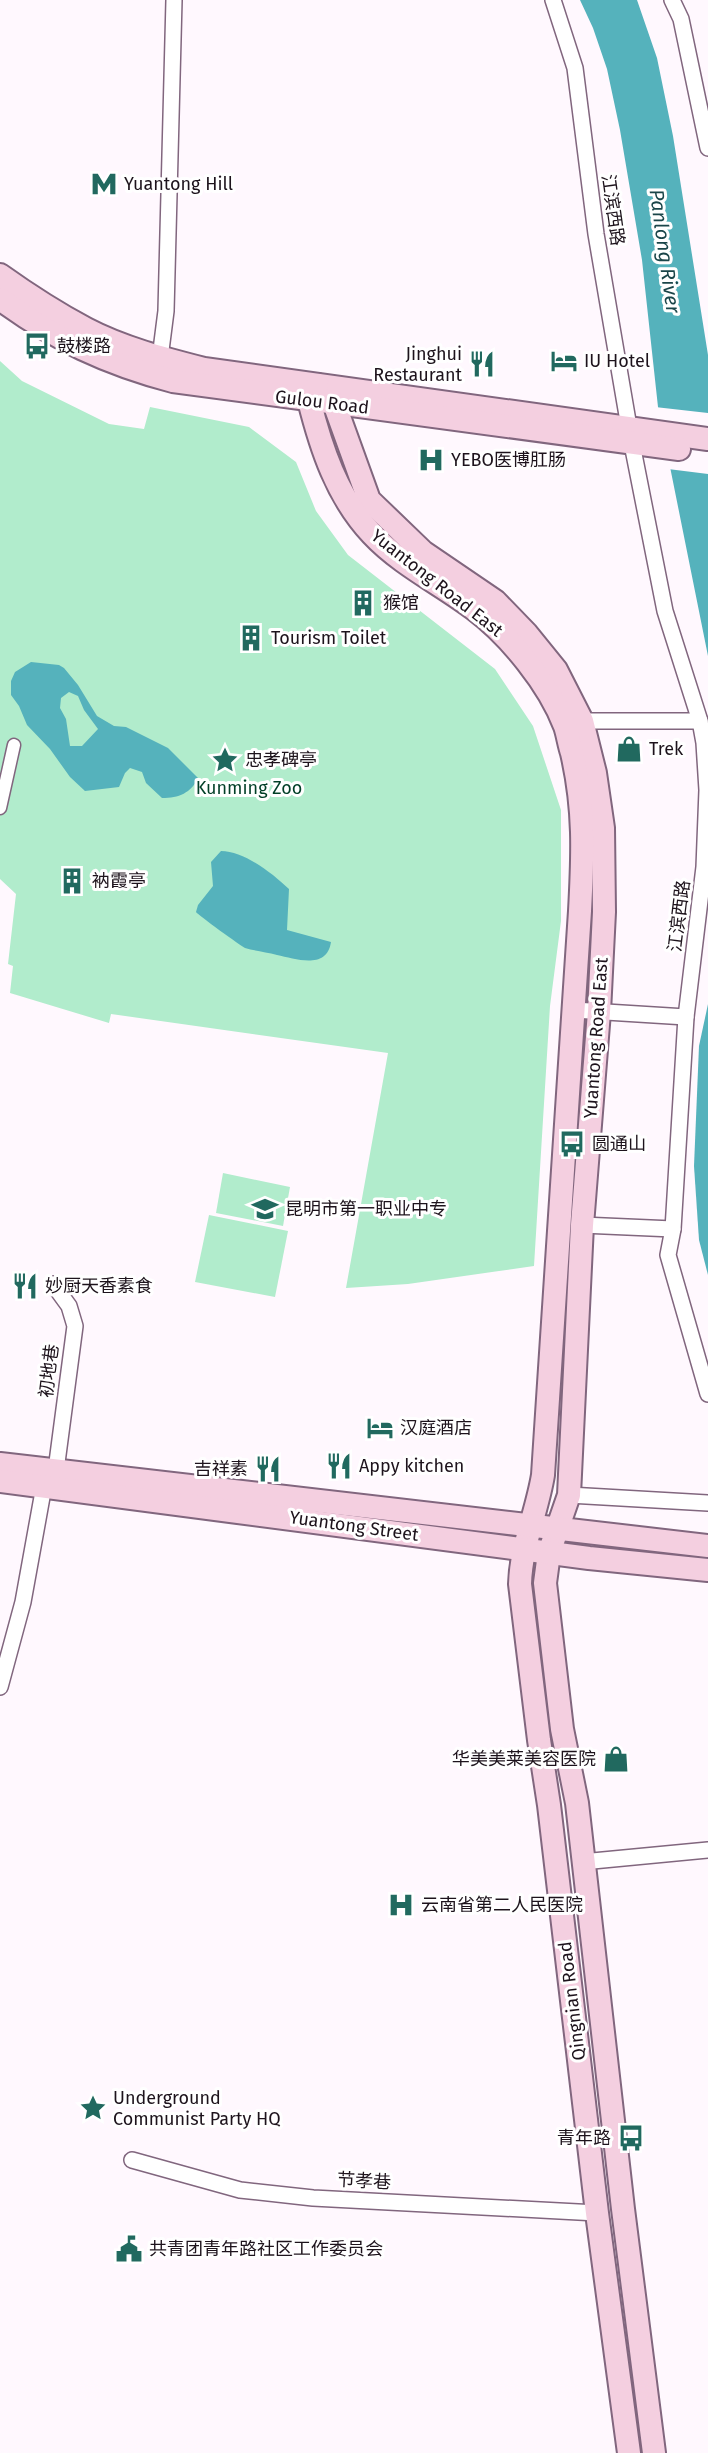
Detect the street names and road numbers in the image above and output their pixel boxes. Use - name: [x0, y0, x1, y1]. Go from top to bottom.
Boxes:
- street label: 江滨西路: [597, 173, 629, 247]
- street label: Gulou Road: [274, 385, 370, 419]
- street label: Yuantong Road East: [367, 525, 508, 642]
- street label: 江滨西路: [664, 879, 694, 953]
- street label: Yuantong Road East: [579, 956, 613, 1119]
- street label: 初地巷: [35, 1343, 63, 1399]
- street label: Yuantong Street: [288, 1506, 420, 1546]
- street label: Qingnian Road: [554, 1940, 590, 2062]
- street label: 节孝巷: [336, 2169, 392, 2193]

